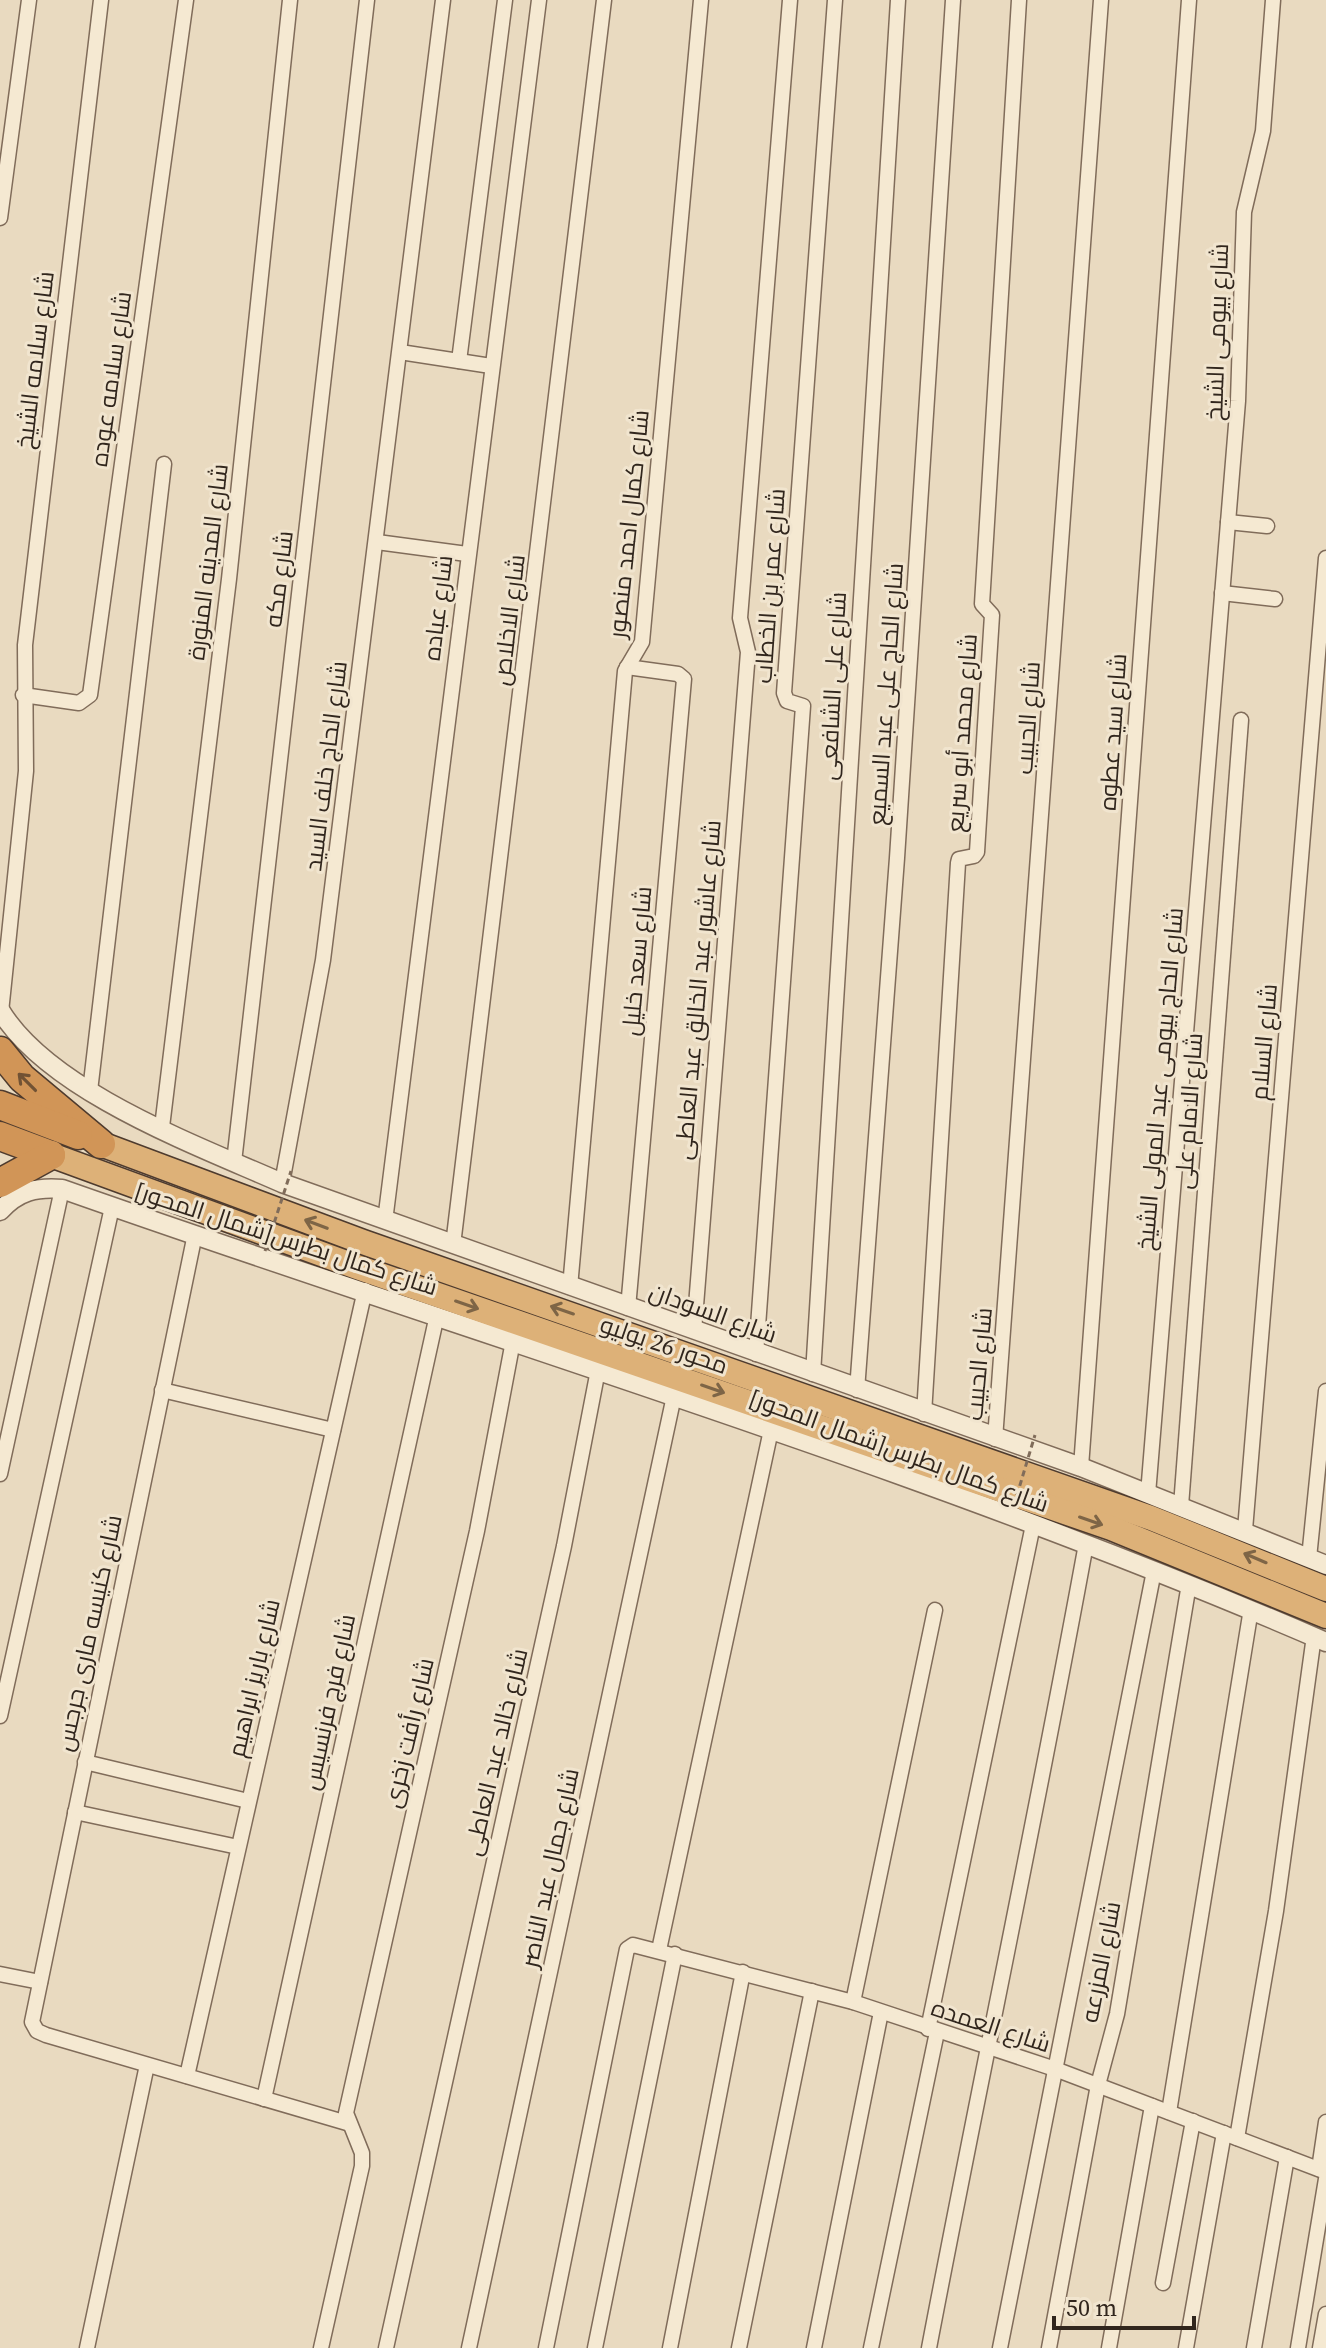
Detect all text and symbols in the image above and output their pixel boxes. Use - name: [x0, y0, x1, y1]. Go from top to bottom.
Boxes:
- street label: شارع بيومى الشيخ: [1197, 243, 1236, 421]
- street label: شارع سلامه الشيخ: [7, 269, 62, 451]
- street label: شارع سلامه عوده: [82, 289, 139, 469]
- street label: شارع كمال احمد منصور: [600, 408, 657, 642]
- street label: شارع المدينه المنورة: [179, 462, 236, 662]
- street label: شارع عمر بن الخطاب: [746, 487, 793, 685]
- street label: شارع مكه: [256, 529, 301, 629]
- street label: شارع الاخلاص: [484, 552, 533, 687]
- street label: شارع عباده: [415, 553, 460, 663]
- street label: شارع الحاج على عبد السميع: [860, 562, 911, 826]
- street label: شارع على الشافعى: [811, 591, 854, 781]
- street label: شارع محمد أبو سريع: [938, 633, 985, 833]
- street label: شارع سيد عطوه: [1091, 652, 1134, 812]
- street label: شارع الحاج خلف السيد: [296, 659, 355, 873]
- street label: شارع الحبيب: [1007, 660, 1048, 776]
- street label: شارع عاشور عبد الخالق عبد العاطى: [666, 819, 729, 1161]
- street label: شارع سعد خليل: [614, 885, 659, 1037]
- street label: شارع الحاج بيومى عبد المولى الشيخ: [1128, 906, 1191, 1252]
- street label: شارع السلام: [1242, 982, 1285, 1102]
- street label: شارع الامام على: [1167, 1032, 1210, 1190]
- one-way arrow: [17, 1072, 37, 1091]
- street label: شارع كمال بطرس[شمال المحور]: [131, 1174, 442, 1303]
- one-way arrow: [304, 1216, 329, 1230]
- street label: شارع السودان: [645, 1274, 782, 1351]
- one-way arrow: [454, 1298, 479, 1313]
- one-way arrow: [549, 1302, 574, 1317]
- street label: شارع الحبيب: [957, 1306, 1000, 1422]
- street label: محور 26 يوليو: [596, 1307, 732, 1382]
- street label: شارع كمال بطرس[شمال المحور]: [745, 1381, 1054, 1520]
- one-way arrow: [700, 1383, 725, 1398]
- street label: شارع كنيسه مارى جرجس: [47, 1512, 130, 1754]
- one-way arrow: [1078, 1515, 1102, 1529]
- one-way arrow: [1243, 1549, 1267, 1564]
- street label: شارع باريز ابراهيم: [219, 1595, 288, 1760]
- street label: شارع فرج فرنسيس: [294, 1611, 363, 1793]
- street label: شارع خالد عبد العاطى: [456, 1645, 535, 1859]
- street label: شارع رأفت زخرى: [375, 1655, 442, 1811]
- street label: شارع جمال عبد الناصر: [512, 1765, 587, 1973]
- street label: شارع المزرعه: [1073, 1898, 1128, 2025]
- street label: شارع العمده: [927, 1991, 1055, 2060]
- scale bar: [1054, 2280, 1194, 2330]
- text: 50 m: [1066, 2291, 1117, 2324]

